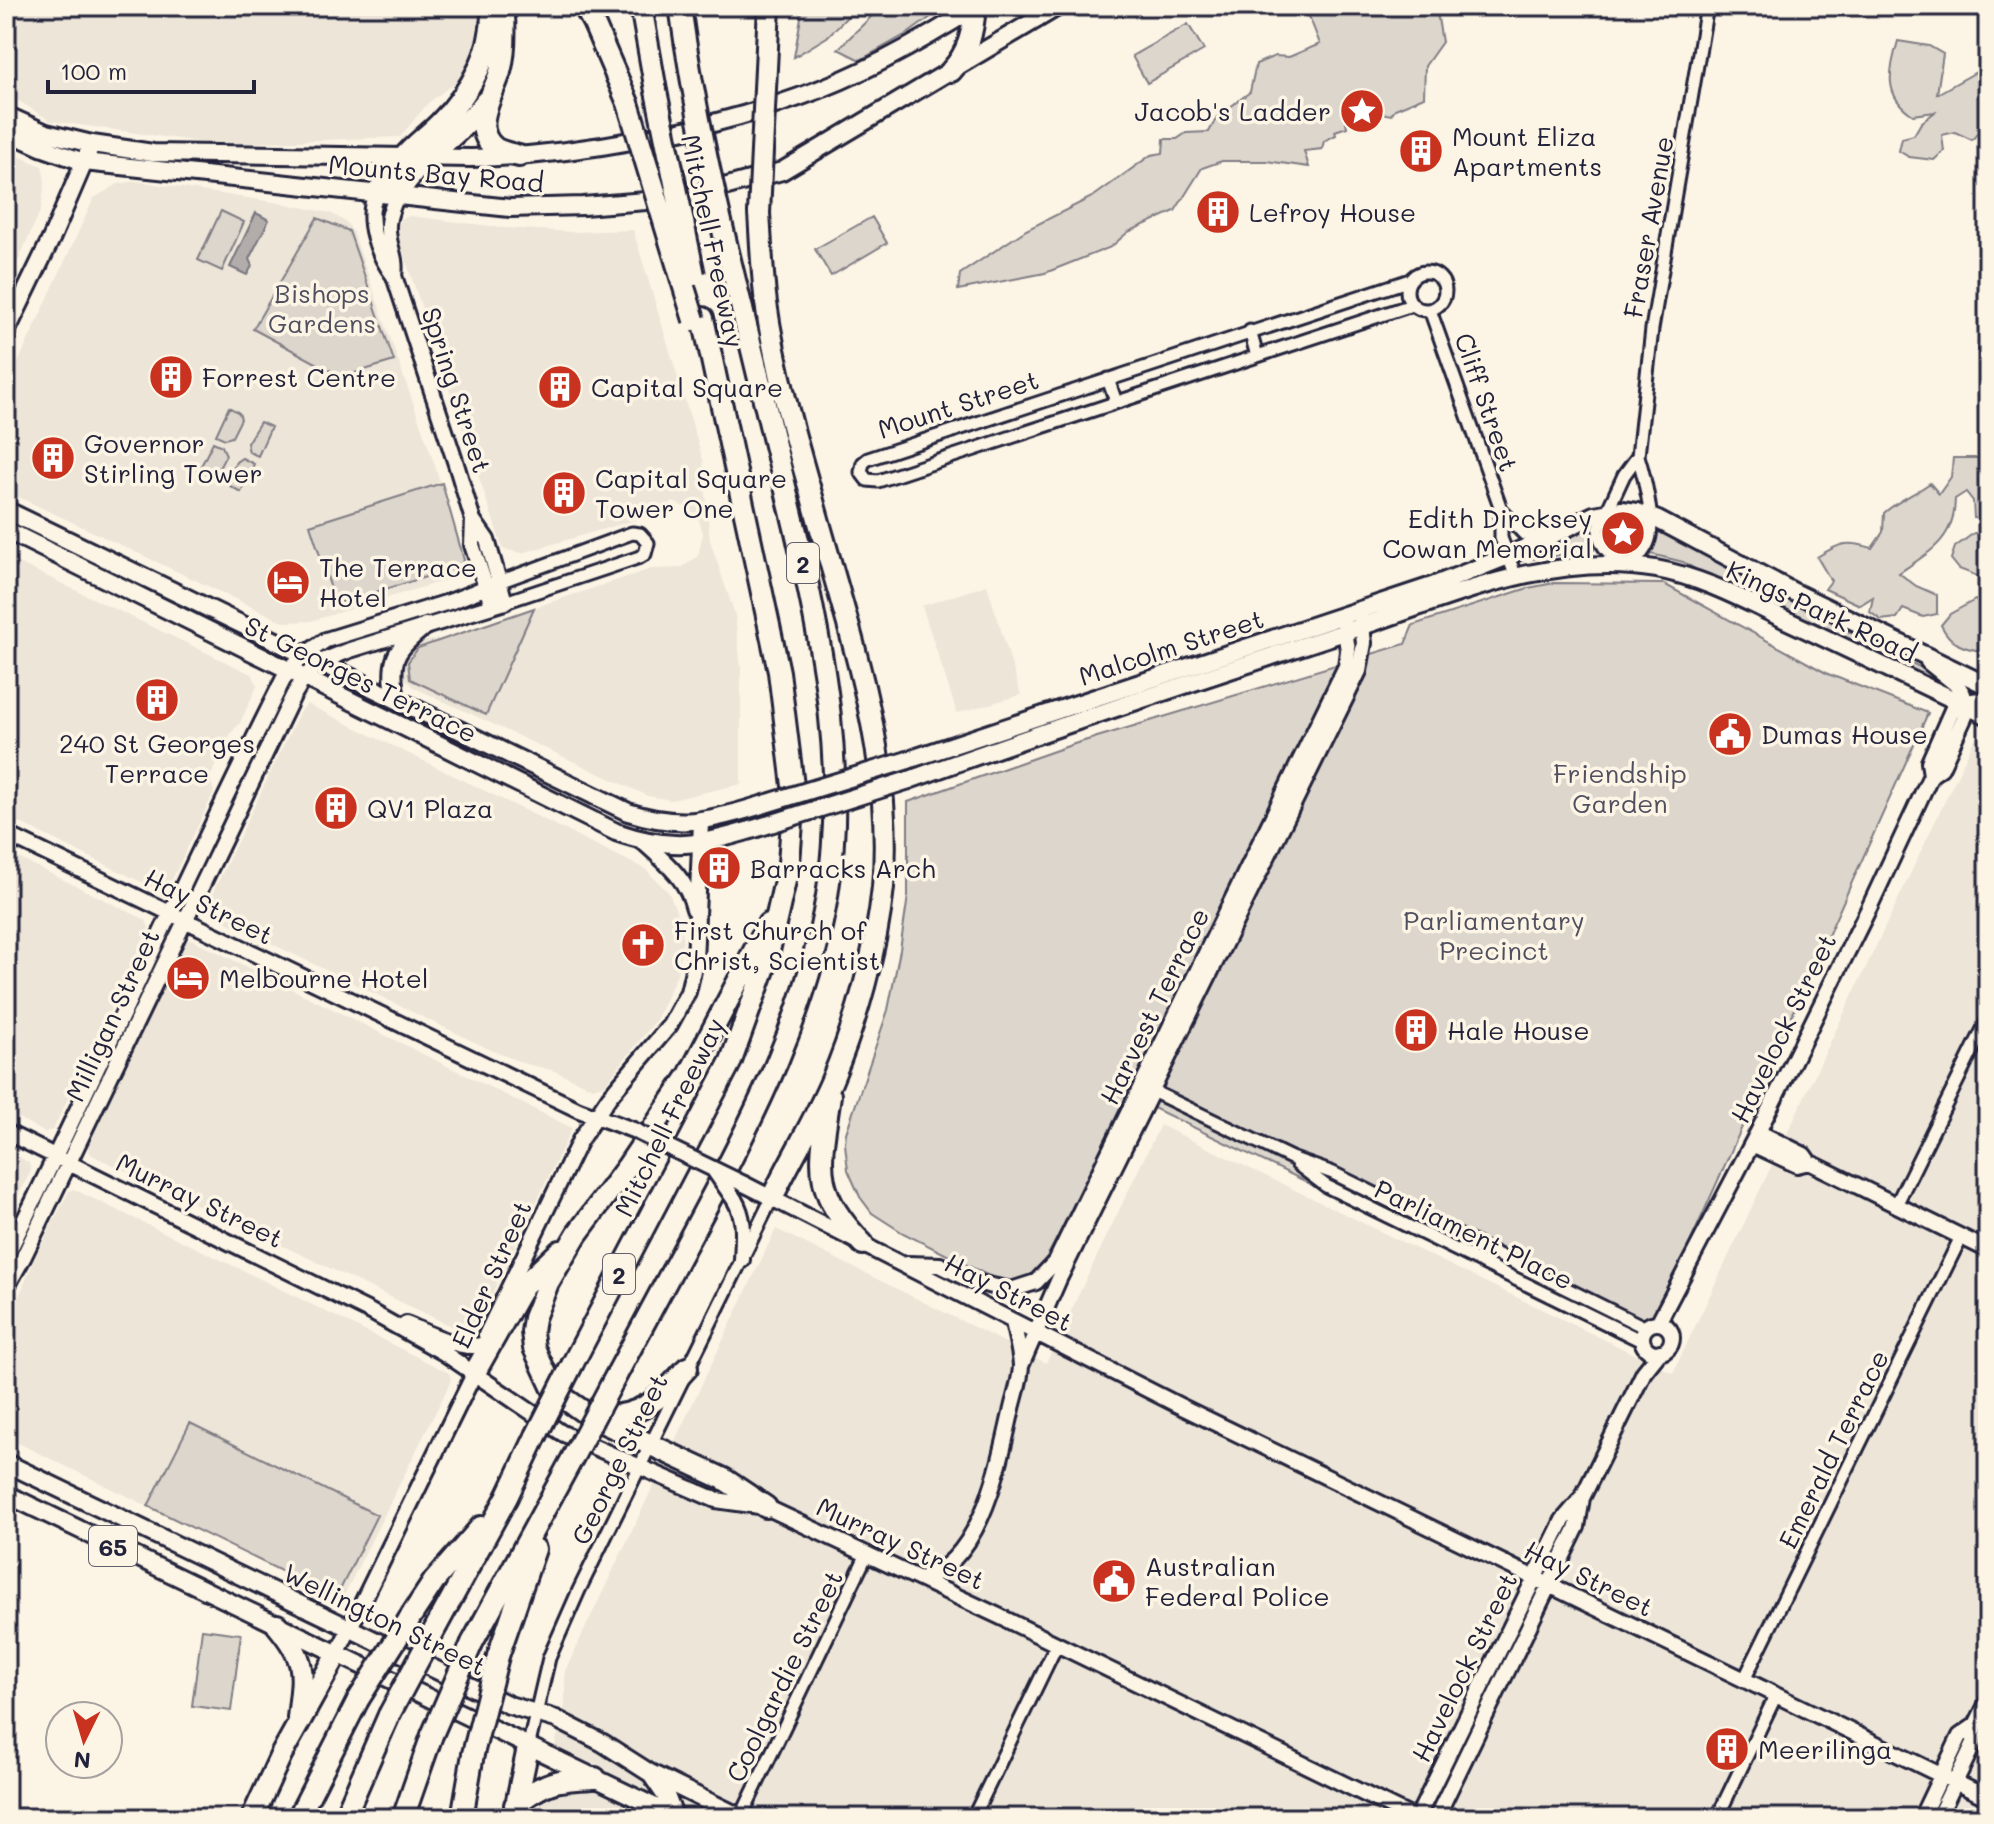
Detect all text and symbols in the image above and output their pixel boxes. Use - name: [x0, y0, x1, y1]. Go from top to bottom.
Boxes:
- scale bar: [48, 44, 254, 94]
- text: 100 m: [60, 55, 127, 86]
- place icon: Jacob's Ladder: [1338, 87, 1386, 135]
- place label: Jacob's Ladder: [1135, 94, 1331, 128]
- place label: Mount Eliza Apartments: [1452, 119, 1602, 183]
- building icon: Mount Eliza Apartments: [1397, 127, 1445, 175]
- street label: Mitchell Freeway: [674, 131, 752, 351]
- street label: Fraser Avenue: [1615, 134, 1681, 320]
- street label: Mounts Bay Road: [327, 147, 545, 199]
- building icon: Lefroy House: [1194, 188, 1242, 236]
- place label: Lefroy House: [1249, 195, 1416, 229]
- park label: Bishops Gardens: [268, 276, 376, 340]
- street label: Spring Street: [414, 303, 500, 477]
- street label: Cliff Street: [1447, 328, 1527, 476]
- building icon: Forrest Centre: [147, 353, 195, 401]
- place label: Forrest Centre: [202, 360, 396, 394]
- street label: Mount Street: [873, 362, 1043, 446]
- building icon: Capital Square: [536, 363, 584, 411]
- place label: Capital Square: [591, 370, 783, 404]
- place label: Governor Stirling Tower: [84, 426, 263, 490]
- building icon: Governor Stirling Tower: [29, 434, 77, 482]
- place label: Capital Square Tower One: [595, 461, 787, 525]
- building icon: Capital Square Tower One: [540, 469, 588, 517]
- place label: Edith Dircksey Cowan Memorial: [1382, 501, 1592, 565]
- place icon: Edith Dircksey Cowan Memorial: [1599, 509, 1647, 557]
- road number: 2: [787, 543, 819, 583]
- place label: The Terrace Hotel: [319, 550, 477, 614]
- street label: Kings Park Road: [1721, 552, 1923, 670]
- hotel icon: The Terrace Hotel: [264, 558, 312, 606]
- street label: Malcolm Street: [1074, 601, 1268, 693]
- street label: St Georges Terrace: [239, 608, 483, 750]
- building icon: 240 St Georges Terrace: [133, 676, 181, 724]
- public building icon: Dumas House: [1706, 710, 1754, 758]
- place label: Dumas House: [1761, 717, 1928, 751]
- place label: 240 St Georges Terrace: [59, 726, 255, 790]
- park label: Friendship Garden: [1553, 756, 1687, 820]
- building icon: QV1 Plaza: [312, 784, 360, 832]
- place label: QV1 Plaza: [367, 791, 493, 825]
- building icon: Barracks Arch: [695, 844, 743, 892]
- place label: Barracks Arch: [750, 851, 936, 885]
- street label: Hay Street: [139, 860, 279, 952]
- street label: Harvest Terrace: [1092, 902, 1216, 1110]
- park label: Parliamentary Precinct: [1403, 903, 1585, 967]
- place label: First Church of Christ, Scientist: [674, 913, 880, 977]
- church icon: First Church of Christ, Scientist: [619, 921, 667, 969]
- street label: Milligan Street: [57, 923, 167, 1107]
- street label: Havelock Street: [1722, 928, 1844, 1128]
- hotel icon: Melbourne Hotel: [164, 954, 212, 1002]
- place label: Melbourne Hotel: [219, 961, 428, 995]
- building icon: Hale House: [1392, 1006, 1440, 1054]
- street label: Mitchell Freeway: [606, 1012, 732, 1222]
- place label: Hale House: [1447, 1013, 1590, 1047]
- street label: Murray Street: [111, 1145, 289, 1255]
- street label: Parliament Place: [1369, 1171, 1579, 1297]
- street label: Elder Street: [443, 1195, 539, 1353]
- street label: Hay Street: [939, 1245, 1079, 1339]
- road number: 2: [603, 1254, 635, 1294]
- street label: Emerald Terrace: [1770, 1344, 1896, 1554]
- street label: George Street: [563, 1368, 675, 1550]
- street label: Murray Street: [811, 1489, 991, 1597]
- road number: 65: [89, 1526, 137, 1566]
- street label: Hay Street: [1519, 1532, 1659, 1624]
- place label: Australian Federal Police: [1145, 1549, 1329, 1613]
- street label: Wellington Street: [278, 1555, 492, 1683]
- public building icon: Australian Federal Police: [1090, 1557, 1138, 1605]
- street label: Coolgardie Street: [718, 1564, 850, 1788]
- street label: Havelock Street: [1403, 1567, 1525, 1767]
- north arrow: [44, 1700, 124, 1780]
- building icon: Meerilinga: [1703, 1725, 1751, 1773]
- place label: Meerilinga: [1758, 1732, 1892, 1766]
- text: N: [73, 1745, 92, 1776]

